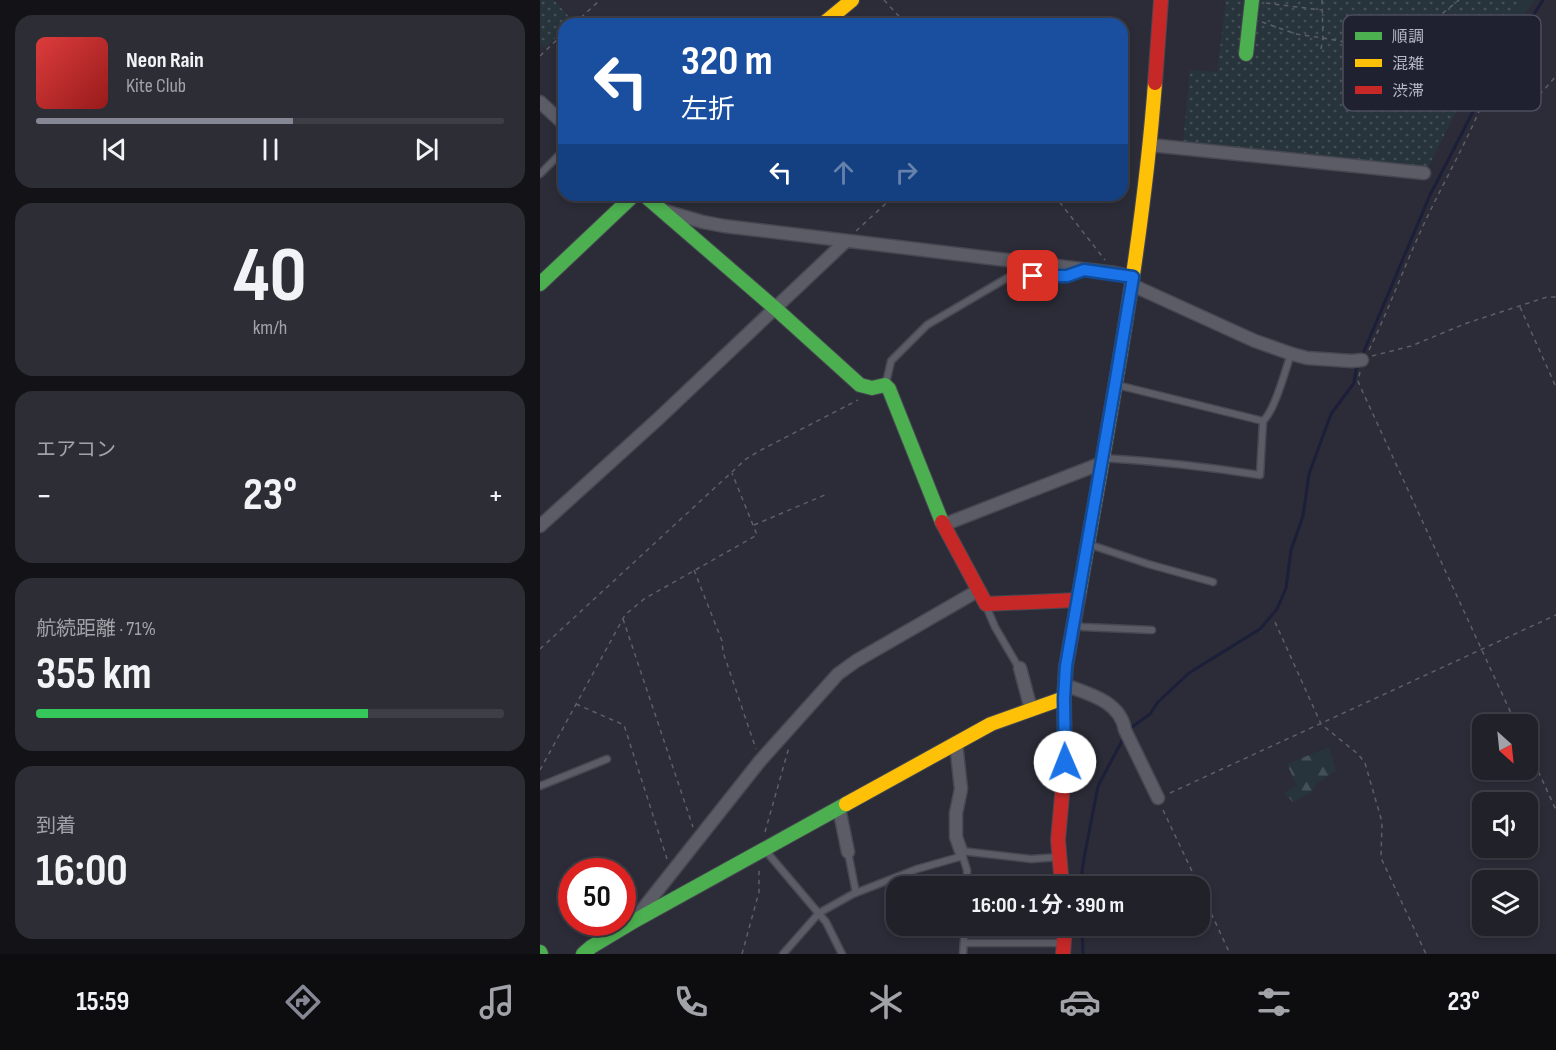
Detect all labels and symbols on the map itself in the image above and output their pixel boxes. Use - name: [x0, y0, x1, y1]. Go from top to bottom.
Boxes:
- legend: [1343, 15, 1541, 111]
- text: 順調: [1392, 28, 1424, 47]
- text: 混雑: [1392, 55, 1424, 74]
- text: 渋滞: [1392, 82, 1424, 101]
- pin: [1007, 250, 1058, 301]
- north arrow: [1472, 714, 1538, 780]
- position arrow: [1033, 730, 1097, 794]
- speed limit sign: 50: [558, 858, 636, 936]

